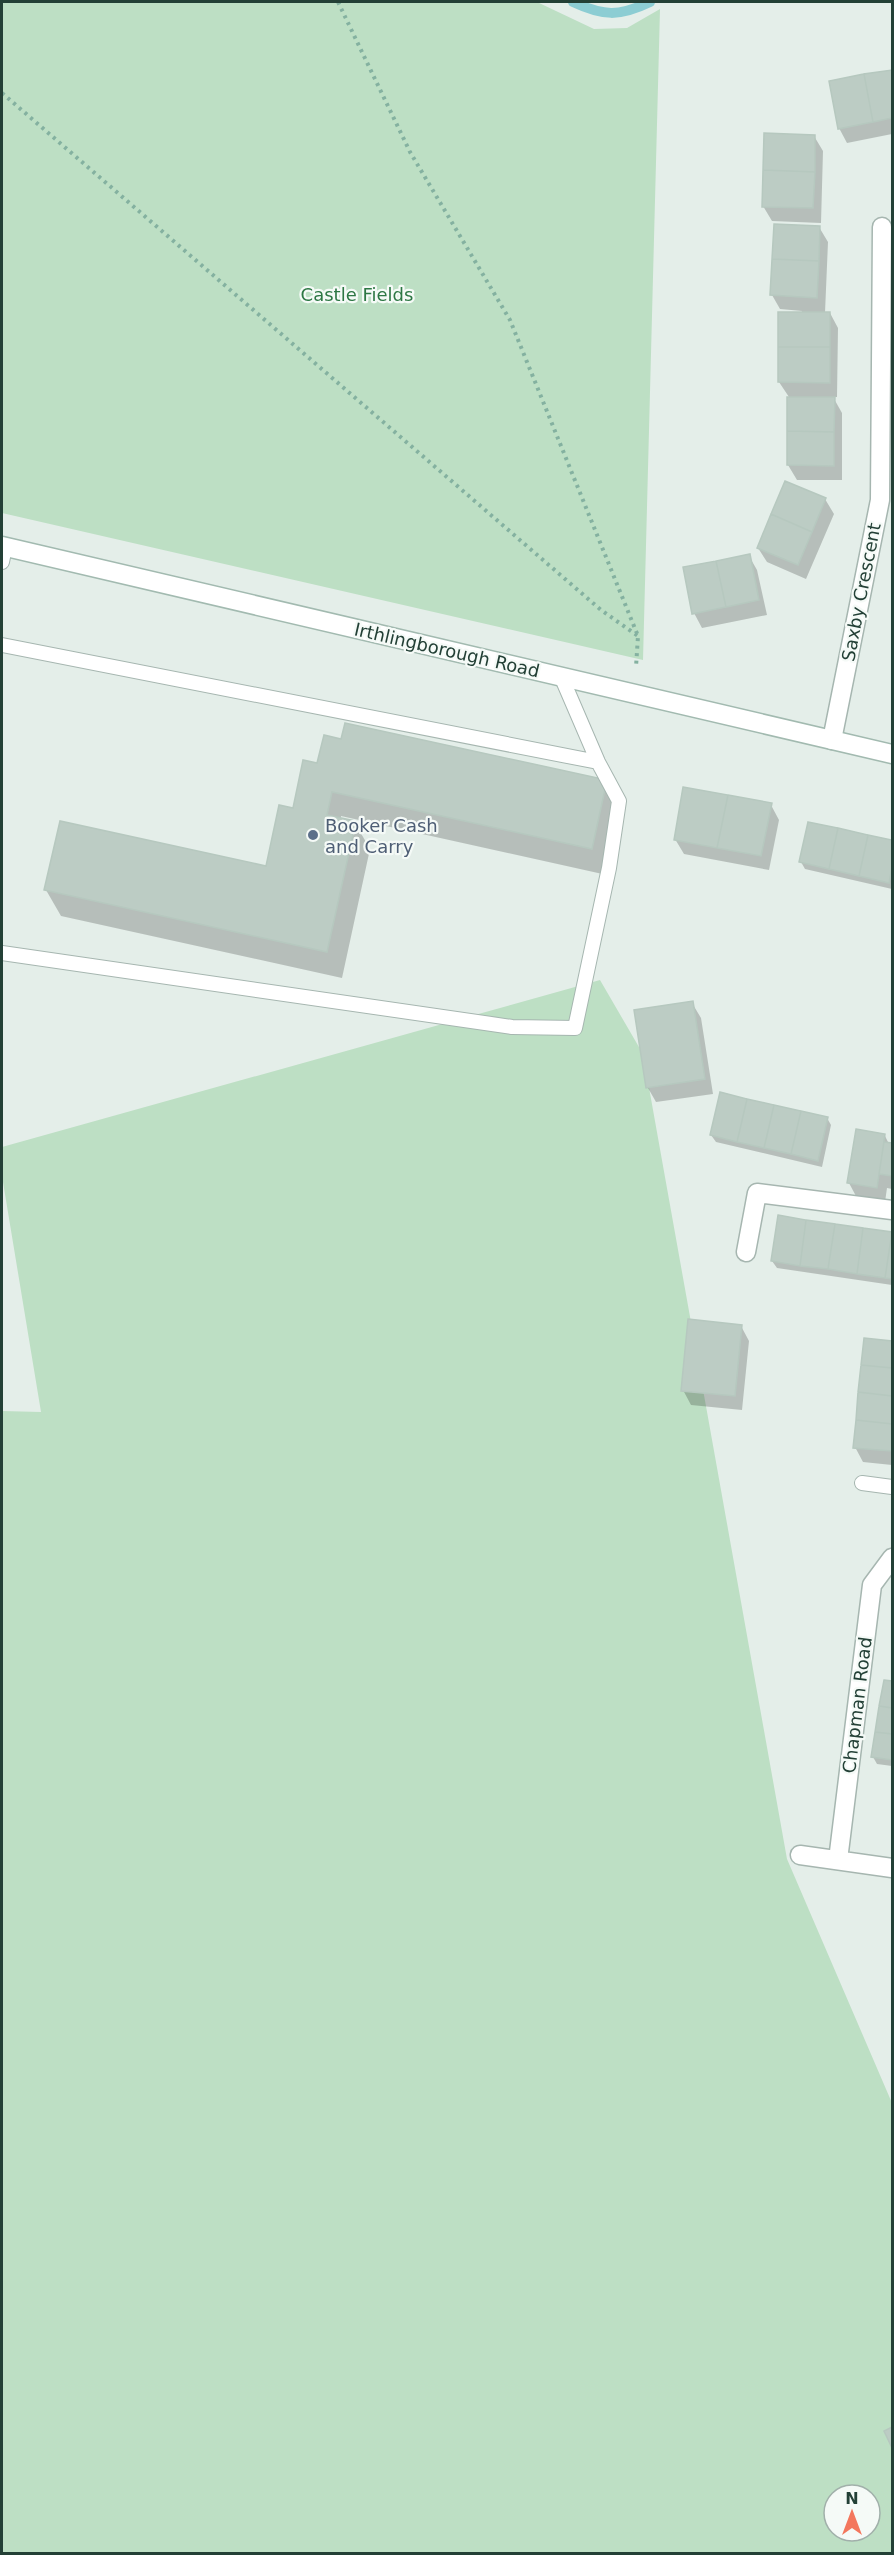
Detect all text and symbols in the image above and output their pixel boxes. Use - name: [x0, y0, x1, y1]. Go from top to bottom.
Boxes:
- park label: Castle Fields: [301, 284, 413, 305]
- street label: Saxby Crescent: [837, 521, 885, 663]
- street label: Irthlingborough Road: [352, 618, 542, 682]
- place label: Booker Cash and Carry: [325, 815, 438, 857]
- marker: Booker Cash and Carry: [306, 828, 320, 842]
- street label: Chapman Road: [838, 1636, 876, 1774]
- north arrow: [822, 2483, 882, 2543]
- text: N: [845, 2489, 859, 2508]

